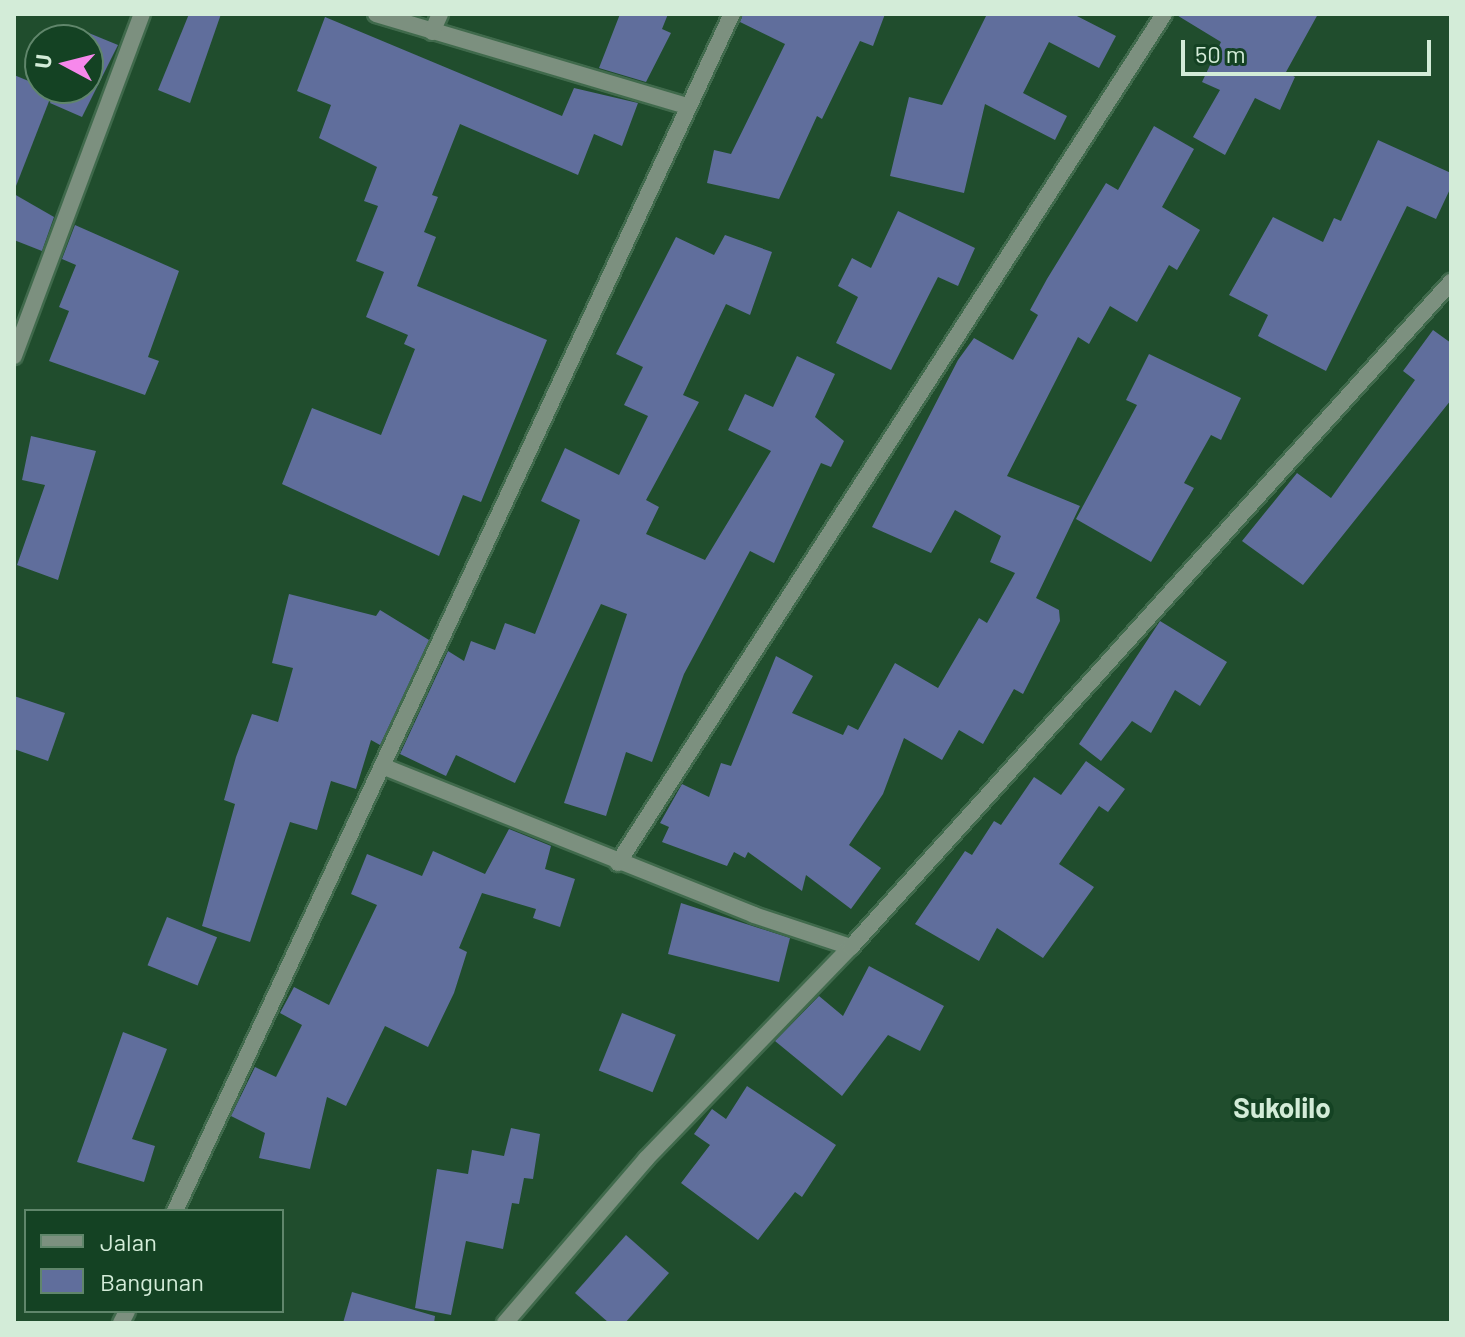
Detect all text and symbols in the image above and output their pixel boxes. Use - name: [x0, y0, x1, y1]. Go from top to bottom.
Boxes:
- north arrow: [24, 24, 104, 104]
- scale bar: [1185, 24, 1435, 74]
- text: 50 m: [1195, 39, 1246, 68]
- text: U: [28, 53, 56, 70]
- district label: Sukolilo: [1233, 1090, 1331, 1124]
- legend: [24, 1209, 284, 1313]
- text: Jalan: [100, 1227, 157, 1256]
- text: Bangunan: [100, 1267, 204, 1296]

